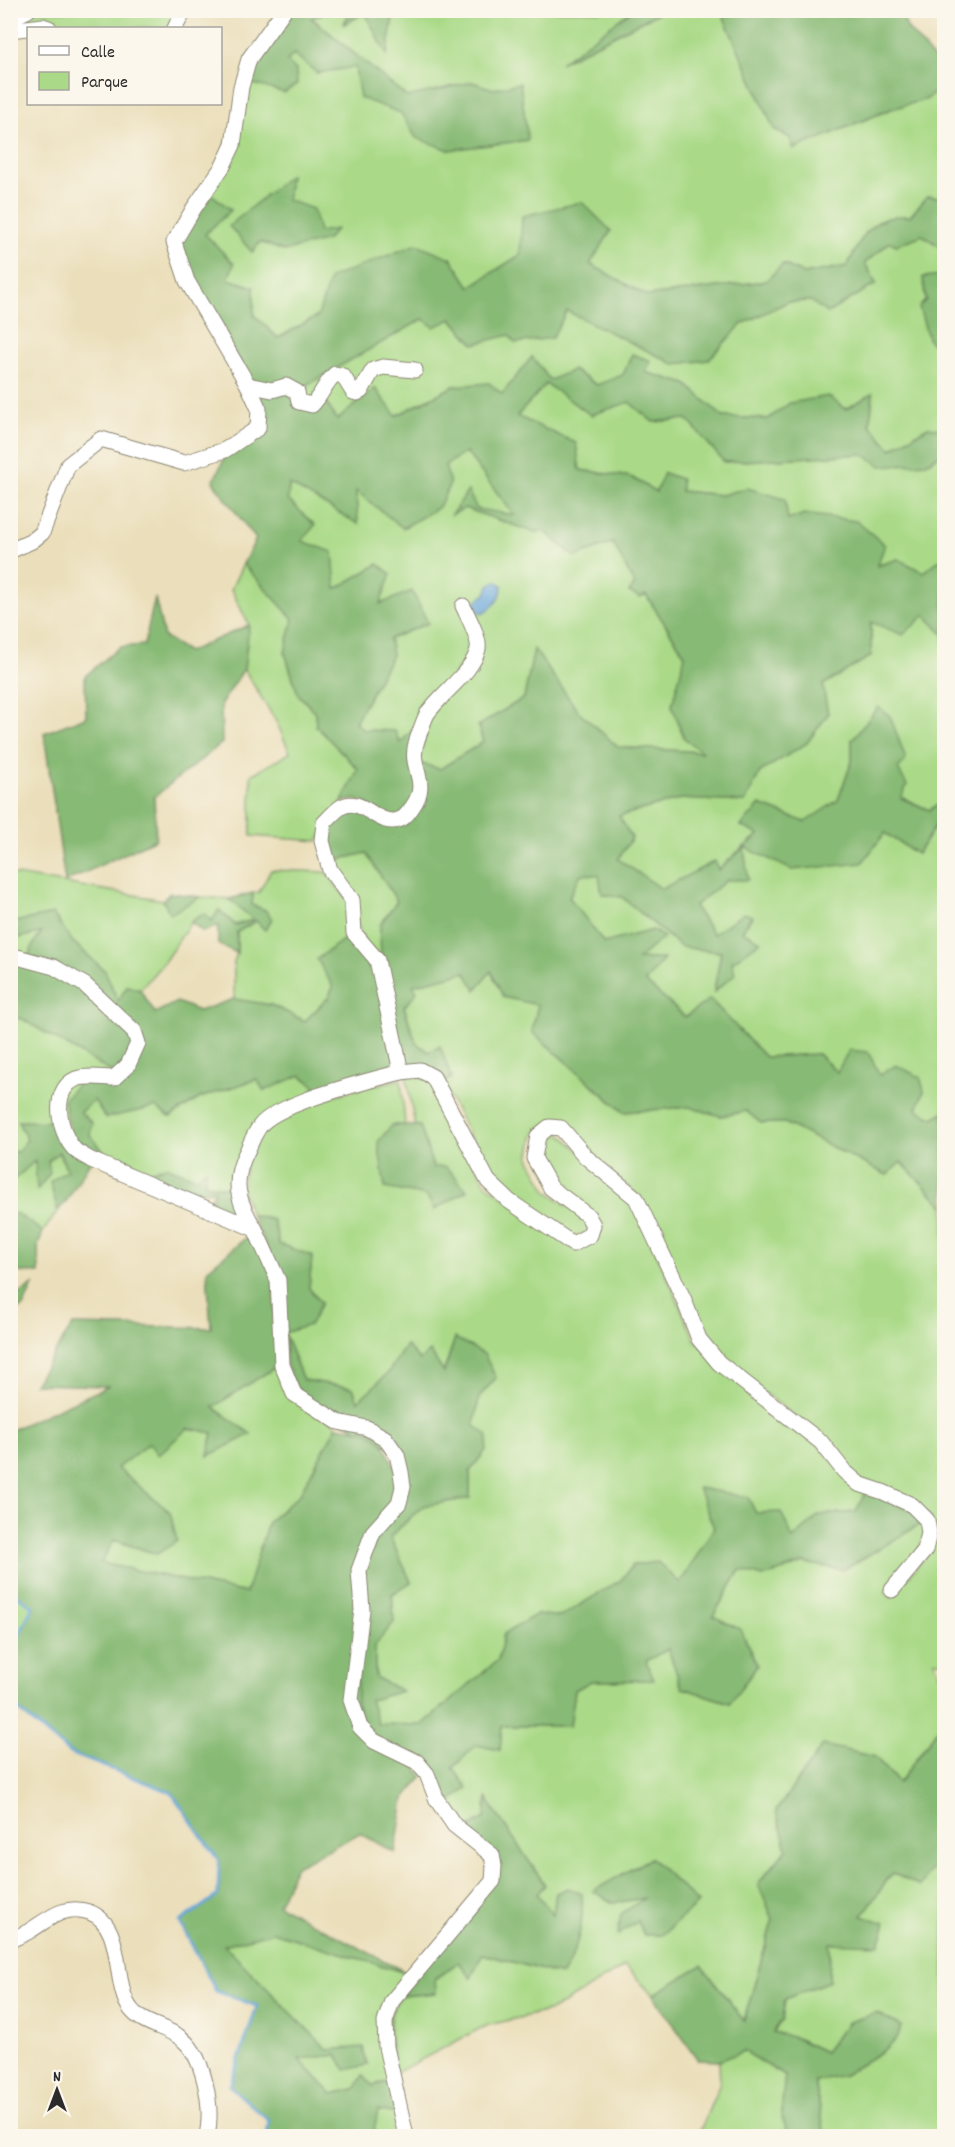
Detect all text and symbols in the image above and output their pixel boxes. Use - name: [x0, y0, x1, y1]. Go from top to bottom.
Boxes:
- legend: [27, 27, 222, 105]
- text: Calle: [81, 41, 115, 66]
- text: Parque: [81, 71, 128, 96]
- north arrow: [27, 2060, 87, 2120]
- text: N: [53, 2066, 61, 2089]

